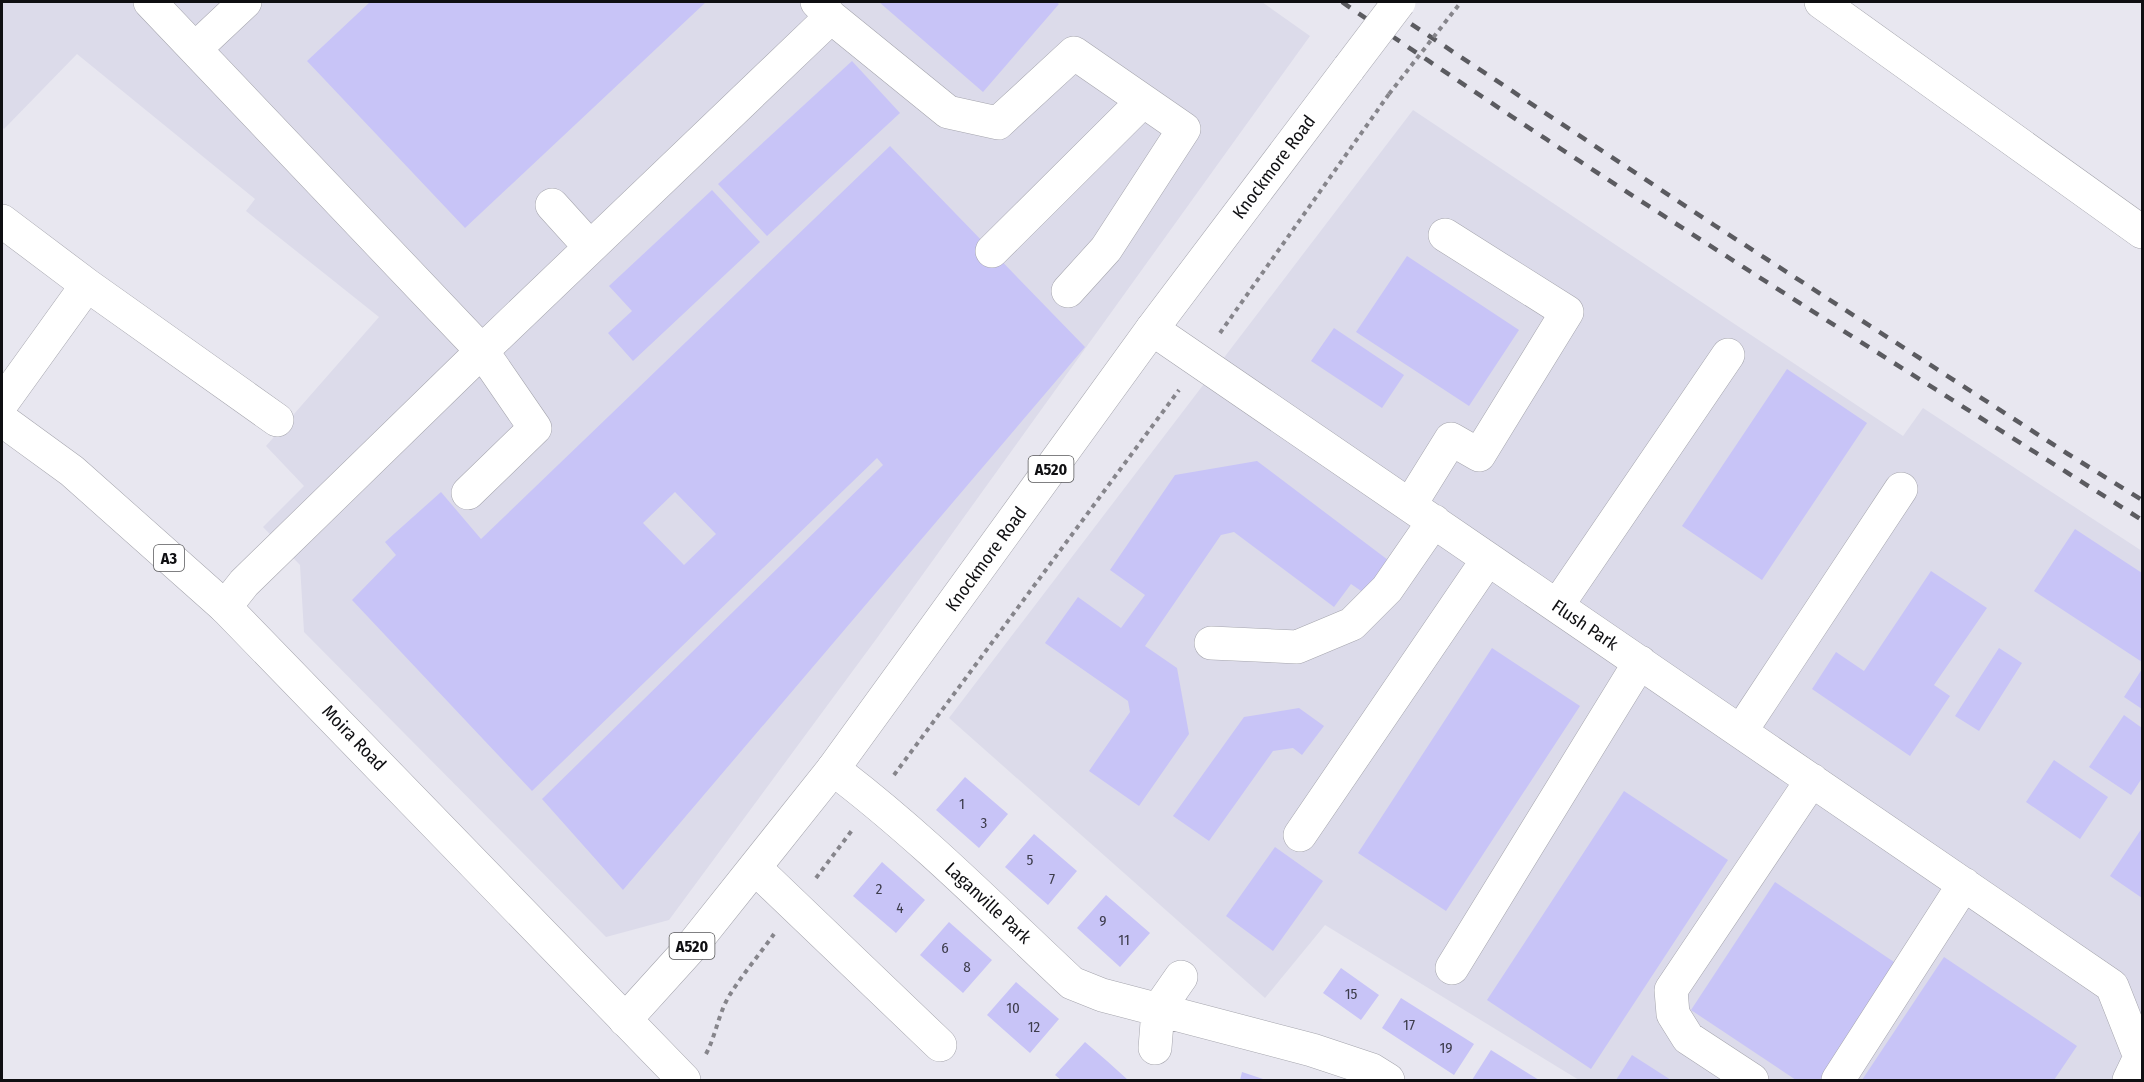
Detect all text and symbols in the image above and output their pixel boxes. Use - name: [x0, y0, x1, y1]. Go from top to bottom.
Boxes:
- street label: Knockmore Road: [1228, 111, 1320, 223]
- road number: A520: [1028, 456, 1074, 482]
- street label: Knockmore Road: [941, 502, 1031, 616]
- road number: A3: [154, 545, 184, 571]
- street label: Flush Park: [1548, 595, 1623, 655]
- street label: Moira Road: [317, 701, 391, 775]
- house number: 1: [959, 795, 965, 813]
- house number: 3: [981, 814, 988, 832]
- house number: 5: [1027, 851, 1034, 869]
- street label: Laganville Park: [940, 857, 1036, 949]
- house number: 7: [1049, 870, 1055, 888]
- house number: 2: [876, 880, 883, 898]
- house number: 4: [896, 899, 904, 917]
- house number: 9: [1099, 912, 1107, 930]
- house number: 11: [1118, 931, 1130, 949]
- road number: A520: [670, 933, 714, 959]
- house number: 6: [941, 939, 949, 957]
- house number: 8: [963, 958, 971, 976]
- house number: 15: [1345, 985, 1357, 1003]
- house number: 10: [1006, 999, 1020, 1017]
- house number: 17: [1403, 1016, 1415, 1034]
- house number: 12: [1028, 1018, 1041, 1036]
- house number: 19: [1439, 1039, 1453, 1057]

